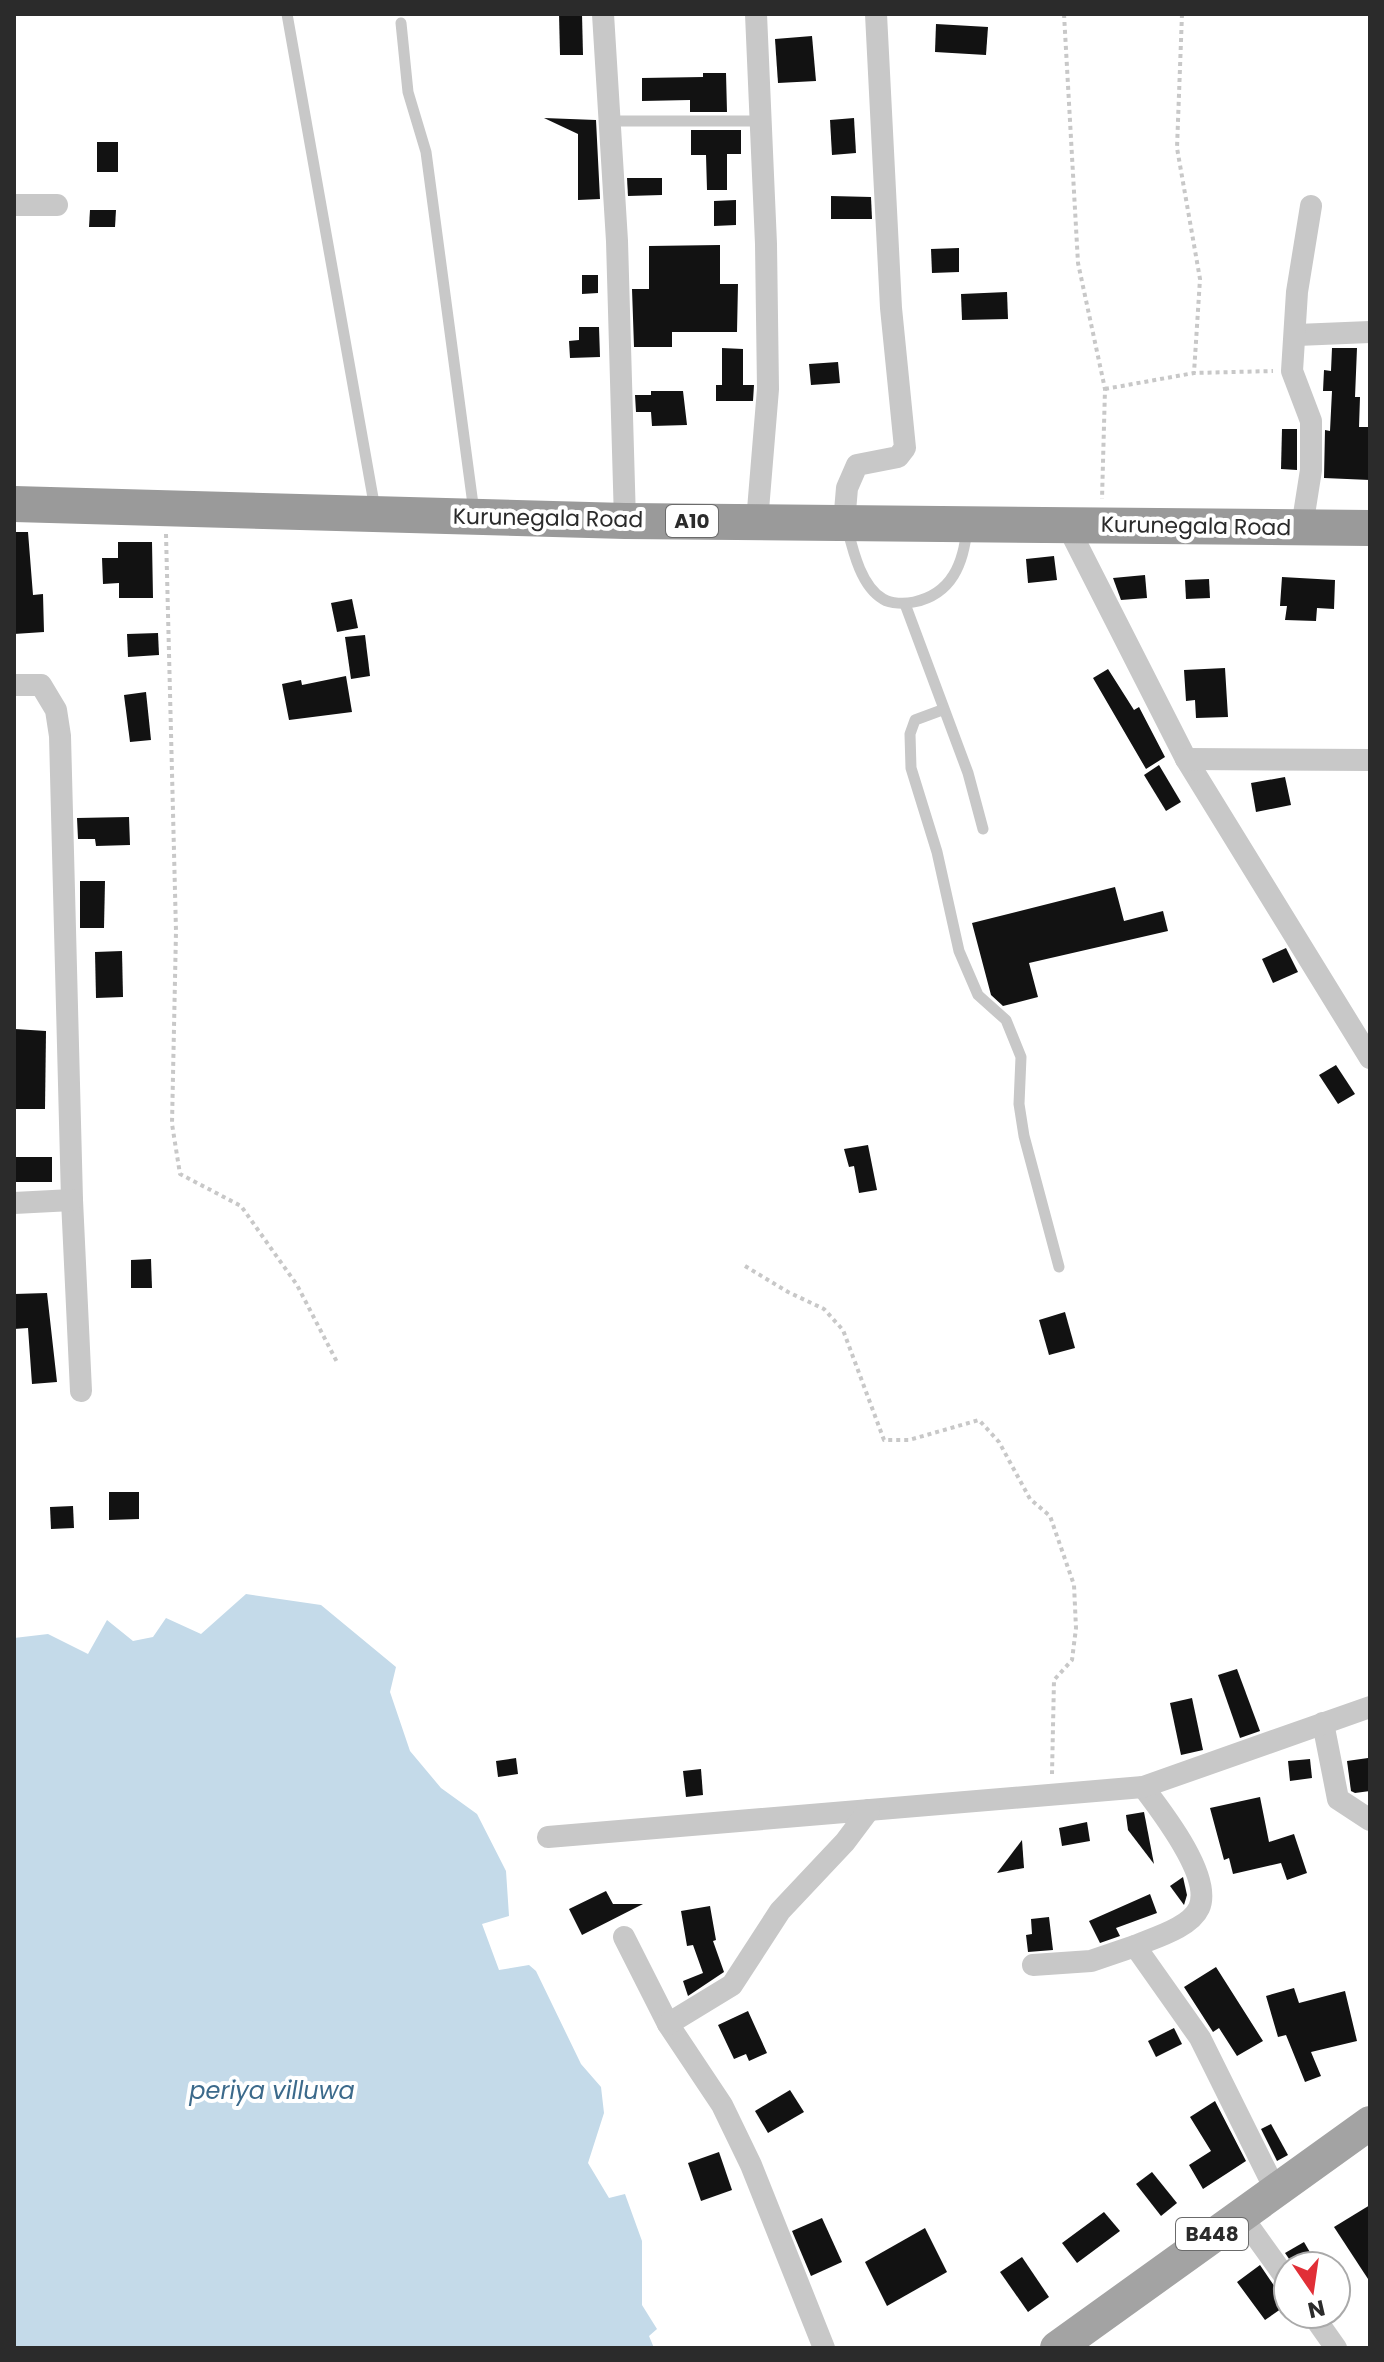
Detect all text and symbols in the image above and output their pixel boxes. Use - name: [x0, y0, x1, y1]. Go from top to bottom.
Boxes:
- street label: Kurunegala Road: [453, 501, 643, 535]
- road number: A10: [666, 505, 718, 537]
- street label: Kurunegala Road: [1101, 509, 1291, 543]
- water label: periya villuwa: [188, 2074, 355, 2107]
- road number: B448: [1176, 2218, 1248, 2250]
- north arrow: [1272, 2250, 1352, 2330]
- text: N: [1305, 2292, 1328, 2326]

